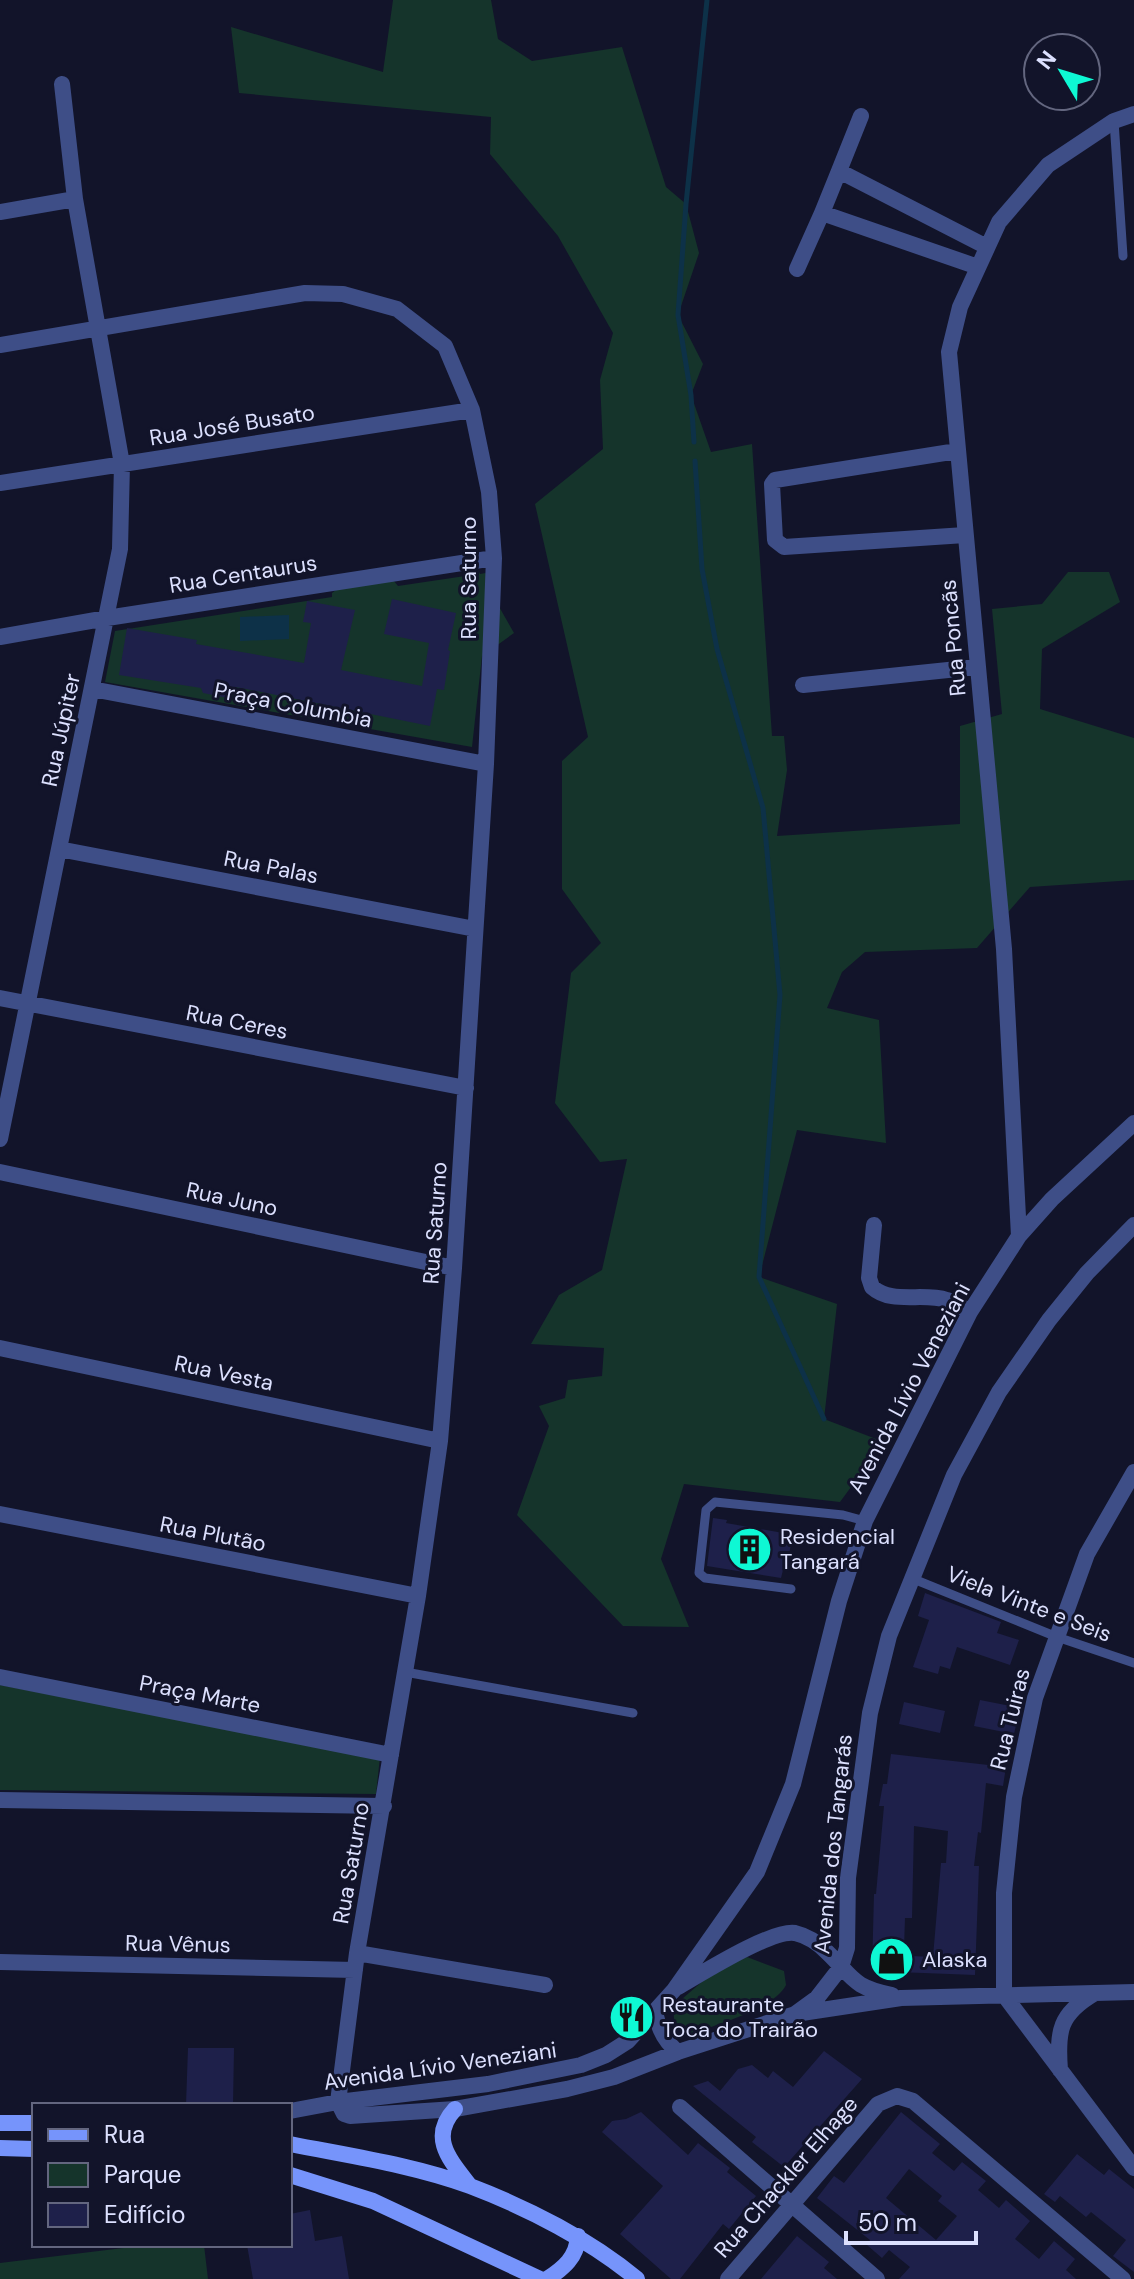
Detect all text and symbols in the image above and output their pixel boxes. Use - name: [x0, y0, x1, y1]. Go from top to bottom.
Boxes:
- north arrow: [1022, 32, 1102, 112]
- text: N: [1030, 45, 1063, 75]
- street label: Rua José Busato: [147, 398, 317, 452]
- street label: Rua Saturno: [454, 517, 483, 639]
- street label: Rua Centaurus: [167, 548, 319, 600]
- street label: Rua Poncãs: [933, 579, 973, 697]
- street label: Rua Júpiter: [35, 671, 87, 789]
- street label: Praça Columbia: [212, 675, 374, 735]
- street label: Rua Palas: [221, 844, 321, 890]
- street label: Rua Ceres: [184, 998, 290, 1046]
- street label: Rua Saturno: [416, 1161, 454, 1285]
- street label: Rua Juno: [184, 1175, 280, 1223]
- street label: Avenida Lívio Veneziani: [841, 1277, 977, 1499]
- street label: Rua Vesta: [172, 1348, 276, 1398]
- street label: Rua Plutão: [158, 1510, 268, 1558]
- place label: Residencial Tangará: [780, 1522, 895, 1576]
- building icon: Residencial Tangará: [725, 1525, 773, 1573]
- street label: Viela Vinte e Seis: [942, 1559, 1116, 1649]
- street label: Rua Tuiras: [983, 1665, 1037, 1773]
- street label: Praça Marte: [137, 1668, 263, 1720]
- street label: Avenida dos Tangarás: [807, 1733, 859, 1955]
- street label: Rua Saturno: [326, 1800, 376, 1926]
- street label: Rua Vênus: [125, 1929, 231, 1959]
- shop icon: Alaska: [867, 1935, 915, 1983]
- place label: Alaska: [922, 1945, 988, 1974]
- place label: Restaurante Toca do Trairão: [662, 1990, 818, 2044]
- restaurant icon: Restaurante Toca do Trairão: [607, 1993, 655, 2041]
- street label: Avenida Lívio Veneziani: [322, 2035, 558, 2097]
- street label: Rua Chackler Elhage: [708, 2090, 864, 2264]
- legend: [32, 2103, 292, 2247]
- text: Rua: [104, 2119, 145, 2150]
- text: Parque: [104, 2159, 181, 2190]
- scale bar: [846, 2195, 976, 2245]
- text: Edifício: [104, 2199, 186, 2230]
- text: 50 m: [858, 2207, 917, 2238]

